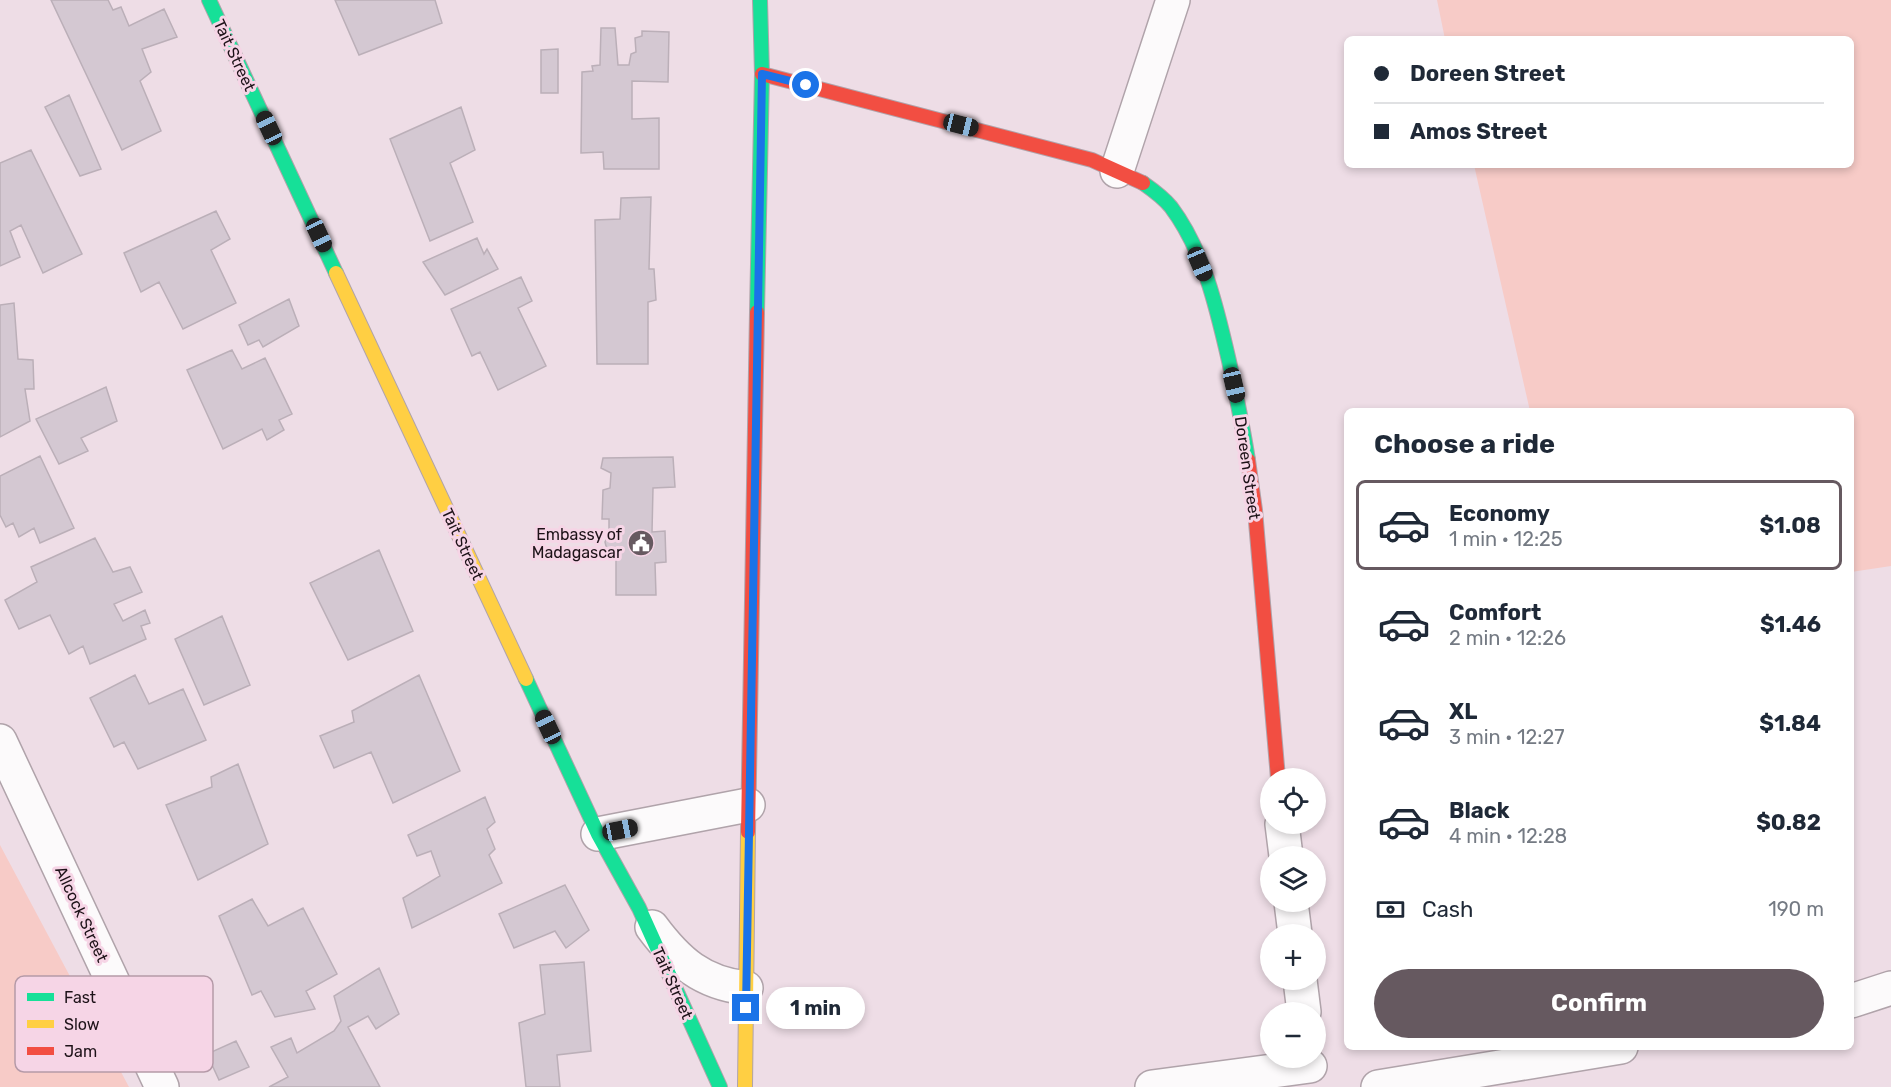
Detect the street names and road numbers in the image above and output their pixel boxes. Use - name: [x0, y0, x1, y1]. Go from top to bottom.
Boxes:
- street label: Tait Street: [210, 16, 259, 94]
- street label: Doreen Street: [1231, 415, 1264, 521]
- street label: Tait Street: [438, 505, 487, 583]
- street label: Allcock Street: [51, 863, 112, 965]
- street label: Tait Street: [648, 944, 697, 1022]

